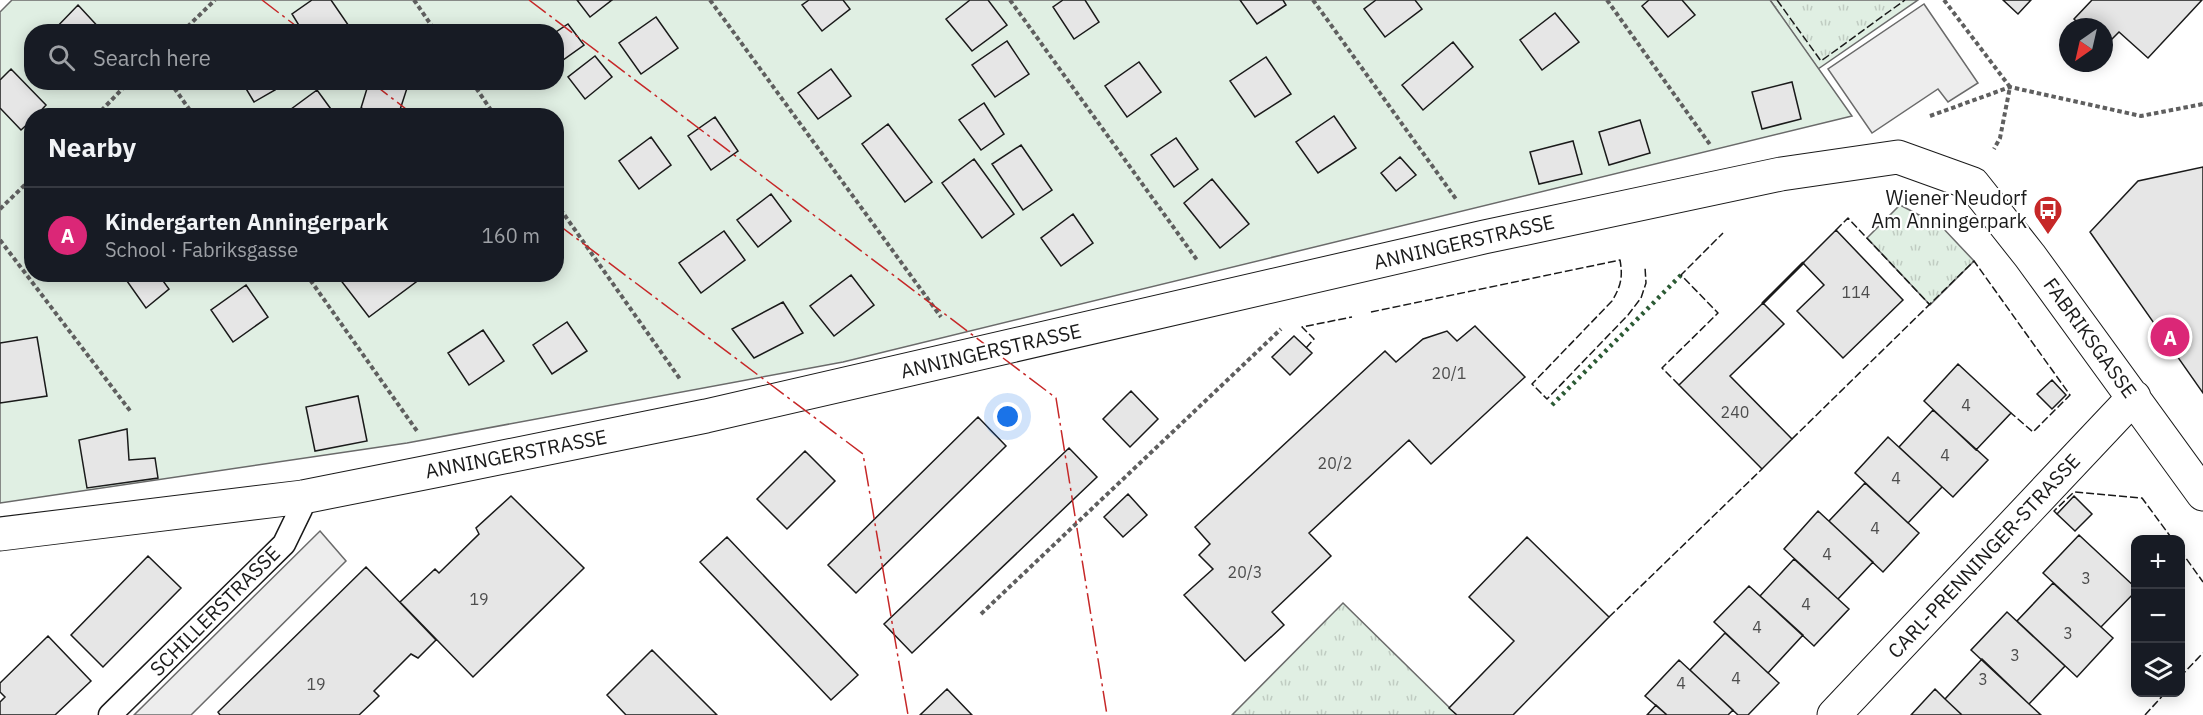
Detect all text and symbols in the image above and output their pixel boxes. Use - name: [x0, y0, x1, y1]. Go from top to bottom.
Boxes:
- north arrow: [2059, 18, 2113, 72]
- search box: [24, 24, 564, 90]
- icon: search: [45, 41, 78, 74]
- text: Search here: [93, 43, 211, 72]
- text: Nearby: [48, 130, 136, 164]
- place label: Wiener Neudorf Am Anningerpark: [1871, 184, 2028, 234]
- bus stop icon: Wiener Neudorf Am Anningerpark: [2032, 194, 2064, 236]
- text: Kindergarten Anningerpark: [105, 207, 388, 236]
- street label: ANNINGERSTRASSE: [1371, 208, 1557, 275]
- text: A: [61, 222, 74, 249]
- text: 160 m: [482, 222, 540, 249]
- text: School · Fabriksgasse: [105, 236, 298, 263]
- street label: FABRIKSGASSE: [2038, 272, 2143, 403]
- house number: 114: [1842, 282, 1870, 302]
- pin: A: [2150, 314, 2190, 360]
- street label: ANNINGERSTRASSE: [898, 317, 1084, 384]
- house number: 20/1: [1432, 363, 1466, 383]
- house number: 4: [1961, 395, 1971, 415]
- your location: [993, 402, 1022, 431]
- house number: 240: [1721, 402, 1749, 422]
- street label: ANNINGERSTRASSE: [423, 423, 609, 484]
- house number: 4: [1940, 445, 1950, 465]
- street label: CARL-PRENNINGER-STRASSE: [1881, 447, 2086, 664]
- house number: 20/2: [1318, 453, 1352, 473]
- house number: 4: [1891, 468, 1901, 488]
- house number: 4: [1870, 518, 1880, 538]
- map controls: [2131, 535, 2185, 697]
- button: +: [2131, 535, 2185, 589]
- street label: SCHILLERSTRASSE: [144, 540, 286, 682]
- house number: 4: [1822, 544, 1832, 564]
- house number: 20/3: [1228, 562, 1262, 582]
- house number: 3: [2081, 568, 2091, 588]
- house number: 19: [469, 589, 489, 609]
- button: −: [2131, 589, 2185, 643]
- house number: 4: [1801, 594, 1811, 614]
- house number: 4: [1752, 617, 1762, 637]
- house number: 3: [2063, 623, 2073, 643]
- button: layers: [2131, 643, 2185, 697]
- house number: 3: [2010, 645, 2020, 665]
- house number: 4: [1731, 668, 1741, 688]
- house number: 3: [1978, 669, 1988, 689]
- house number: 4: [1676, 673, 1686, 693]
- house number: 19: [306, 674, 326, 694]

